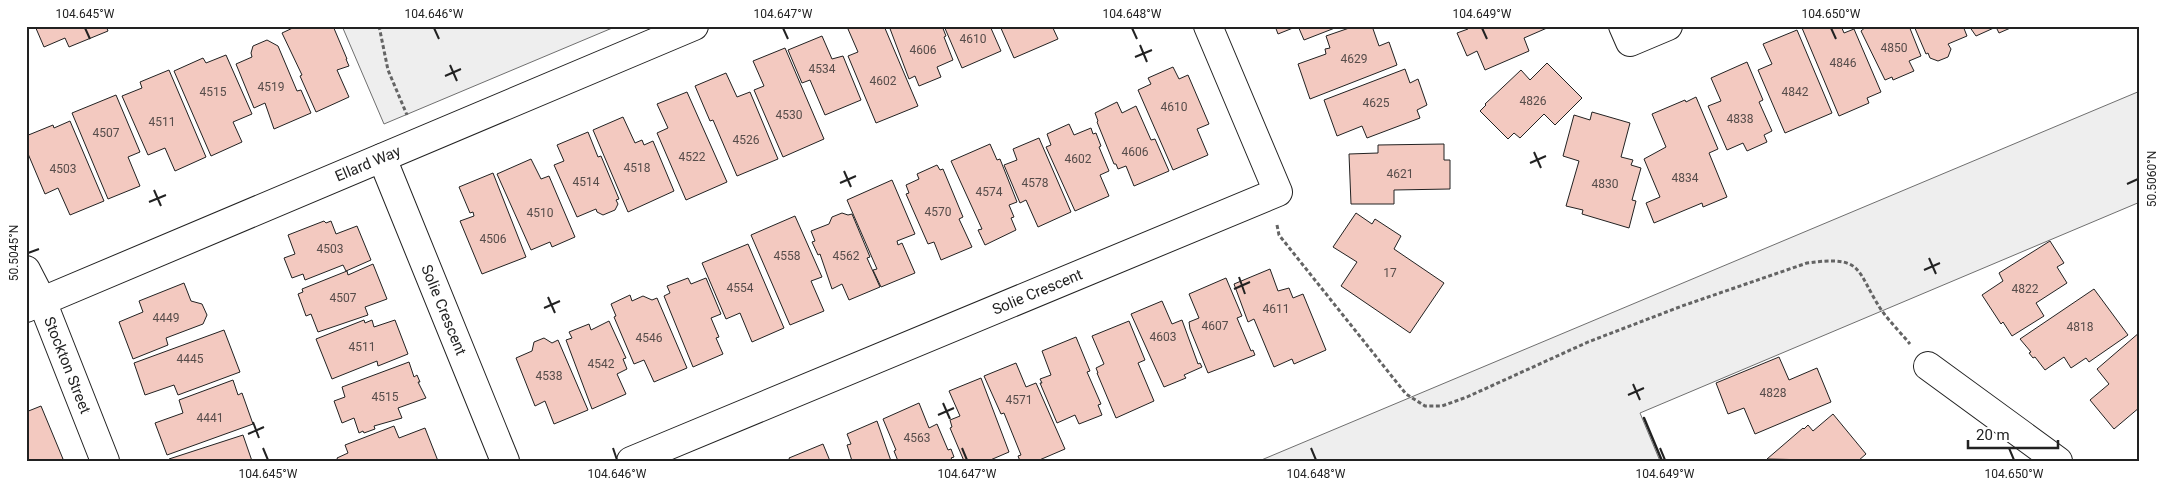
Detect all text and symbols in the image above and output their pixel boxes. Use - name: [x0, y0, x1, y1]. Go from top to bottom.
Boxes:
- text: 104.645°W: [56, 7, 115, 21]
- text: 104.646°W: [405, 7, 464, 21]
- text: 104.647°W: [754, 7, 813, 21]
- text: 104.648°W: [1103, 7, 1162, 21]
- text: 104.649°W: [1453, 7, 1512, 21]
- text: 104.650°W: [1802, 7, 1861, 21]
- house number: 4610: [960, 32, 987, 46]
- house number: 4850: [1881, 41, 1908, 55]
- house number: 4606: [910, 43, 937, 57]
- house number: 4629: [1341, 52, 1367, 66]
- house number: 4846: [1830, 56, 1857, 70]
- house number: 4534: [809, 62, 836, 76]
- house number: 4602: [870, 74, 897, 88]
- house number: 4519: [258, 80, 284, 94]
- house number: 4515: [200, 85, 227, 99]
- house number: 4842: [1782, 85, 1809, 99]
- house number: 4826: [1520, 94, 1547, 108]
- house number: 4625: [1363, 96, 1390, 110]
- house number: 4610: [1161, 100, 1188, 114]
- house number: 4530: [776, 108, 803, 122]
- house number: 4838: [1727, 112, 1754, 126]
- house number: 4511: [149, 115, 175, 129]
- house number: 4507: [93, 126, 120, 140]
- house number: 4526: [733, 133, 760, 147]
- street label: Ellard Way: [332, 142, 403, 186]
- house number: 4606: [1122, 145, 1149, 159]
- house number: 4522: [679, 150, 706, 164]
- text: 50.5060°N: [2145, 151, 2159, 207]
- house number: 4602: [1065, 152, 1092, 166]
- house number: 4518: [624, 161, 651, 175]
- house number: 4503: [50, 162, 76, 176]
- house number: 4621: [1387, 167, 1413, 181]
- house number: 4834: [1672, 171, 1699, 185]
- house number: 4514: [573, 175, 600, 189]
- house number: 4578: [1022, 176, 1049, 190]
- house number: 4830: [1592, 177, 1619, 191]
- house number: 4574: [976, 185, 1003, 199]
- house number: 4570: [925, 205, 952, 219]
- house number: 4510: [527, 206, 554, 220]
- text: 50.5045°N: [7, 225, 21, 281]
- house number: 4506: [480, 232, 507, 246]
- house number: 4503: [317, 242, 343, 256]
- house number: 4558: [774, 249, 801, 263]
- house number: 4562: [833, 249, 860, 263]
- street label: Solie Crescent: [417, 262, 470, 358]
- street label: Solie Crescent: [990, 265, 1085, 319]
- house number: 17: [1383, 266, 1397, 280]
- house number: 4554: [727, 281, 754, 295]
- house number: 4822: [2012, 282, 2039, 296]
- house number: 4507: [330, 291, 357, 305]
- house number: 4611: [1263, 302, 1289, 316]
- house number: 4449: [153, 311, 179, 325]
- street label: Stockton Street: [40, 314, 95, 416]
- house number: 4607: [1202, 319, 1229, 333]
- house number: 4818: [2067, 320, 2094, 334]
- house number: 4603: [1150, 330, 1176, 344]
- house number: 4546: [636, 331, 663, 345]
- house number: 4511: [349, 340, 375, 354]
- house number: 4445: [177, 352, 204, 366]
- house number: 4542: [588, 357, 615, 371]
- house number: 4538: [536, 369, 563, 383]
- house number: 4828: [1760, 386, 1787, 400]
- house number: 4515: [372, 390, 399, 404]
- house number: 4571: [1006, 393, 1032, 407]
- house number: 4441: [197, 411, 223, 425]
- scale bar: [1968, 417, 2058, 449]
- text: 20 m: [1976, 426, 2010, 444]
- house number: 4563: [904, 431, 930, 445]
- text: 104.645°W: [239, 467, 298, 481]
- text: 104.646°W: [588, 467, 647, 481]
- text: 104.647°W: [938, 467, 997, 481]
- text: 104.648°W: [1287, 467, 1346, 481]
- text: 104.649°W: [1636, 467, 1695, 481]
- text: 104.650°W: [1985, 467, 2044, 481]

